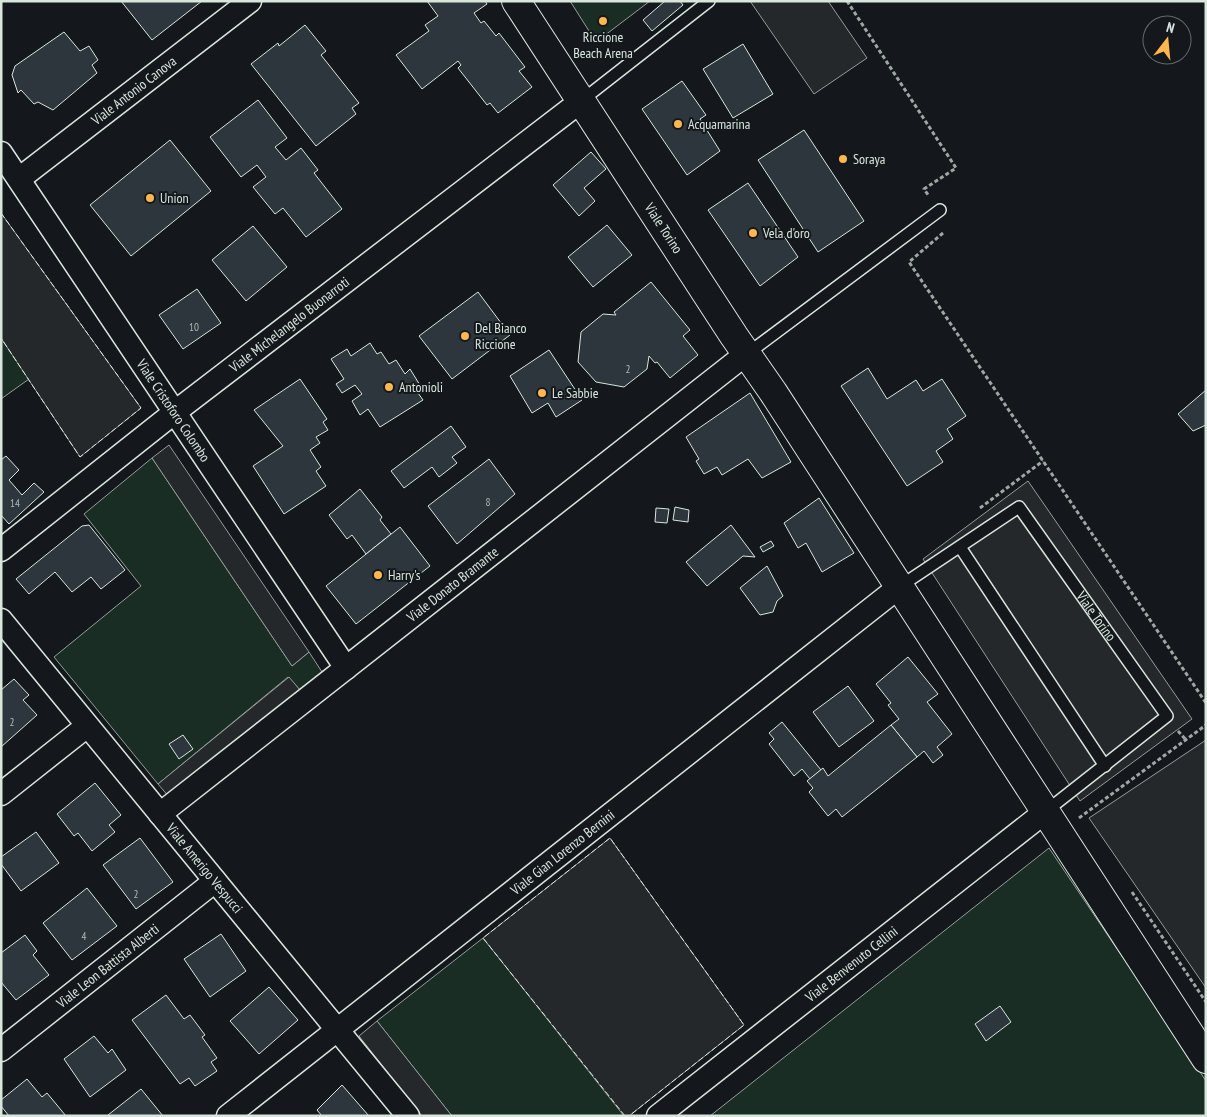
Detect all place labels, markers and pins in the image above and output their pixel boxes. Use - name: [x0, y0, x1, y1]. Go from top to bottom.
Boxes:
- marker: Riccione Beach Arena: [597, 15, 609, 27]
- place label: Riccione Beach Arena: [573, 28, 633, 62]
- place label: Acquamarina: [688, 115, 750, 133]
- marker: Acquamarina: [672, 118, 684, 130]
- place label: Soraya: [853, 150, 885, 168]
- marker: Soraya: [837, 153, 849, 165]
- place label: Union: [160, 189, 189, 207]
- marker: Union: [144, 192, 156, 204]
- place label: Vela d'oro: [762, 224, 810, 242]
- marker: Vela d'oro: [747, 227, 759, 239]
- place label: Del Bianco Riccione: [475, 319, 527, 353]
- marker: Del Bianco Riccione: [459, 330, 471, 342]
- place label: Antonioli: [399, 378, 443, 396]
- marker: Antonioli: [383, 381, 395, 393]
- place label: Le Sabbie: [552, 384, 599, 402]
- marker: Le Sabbie: [536, 387, 548, 399]
- place label: Harry's: [388, 566, 421, 584]
- marker: Harry's: [372, 569, 384, 581]

